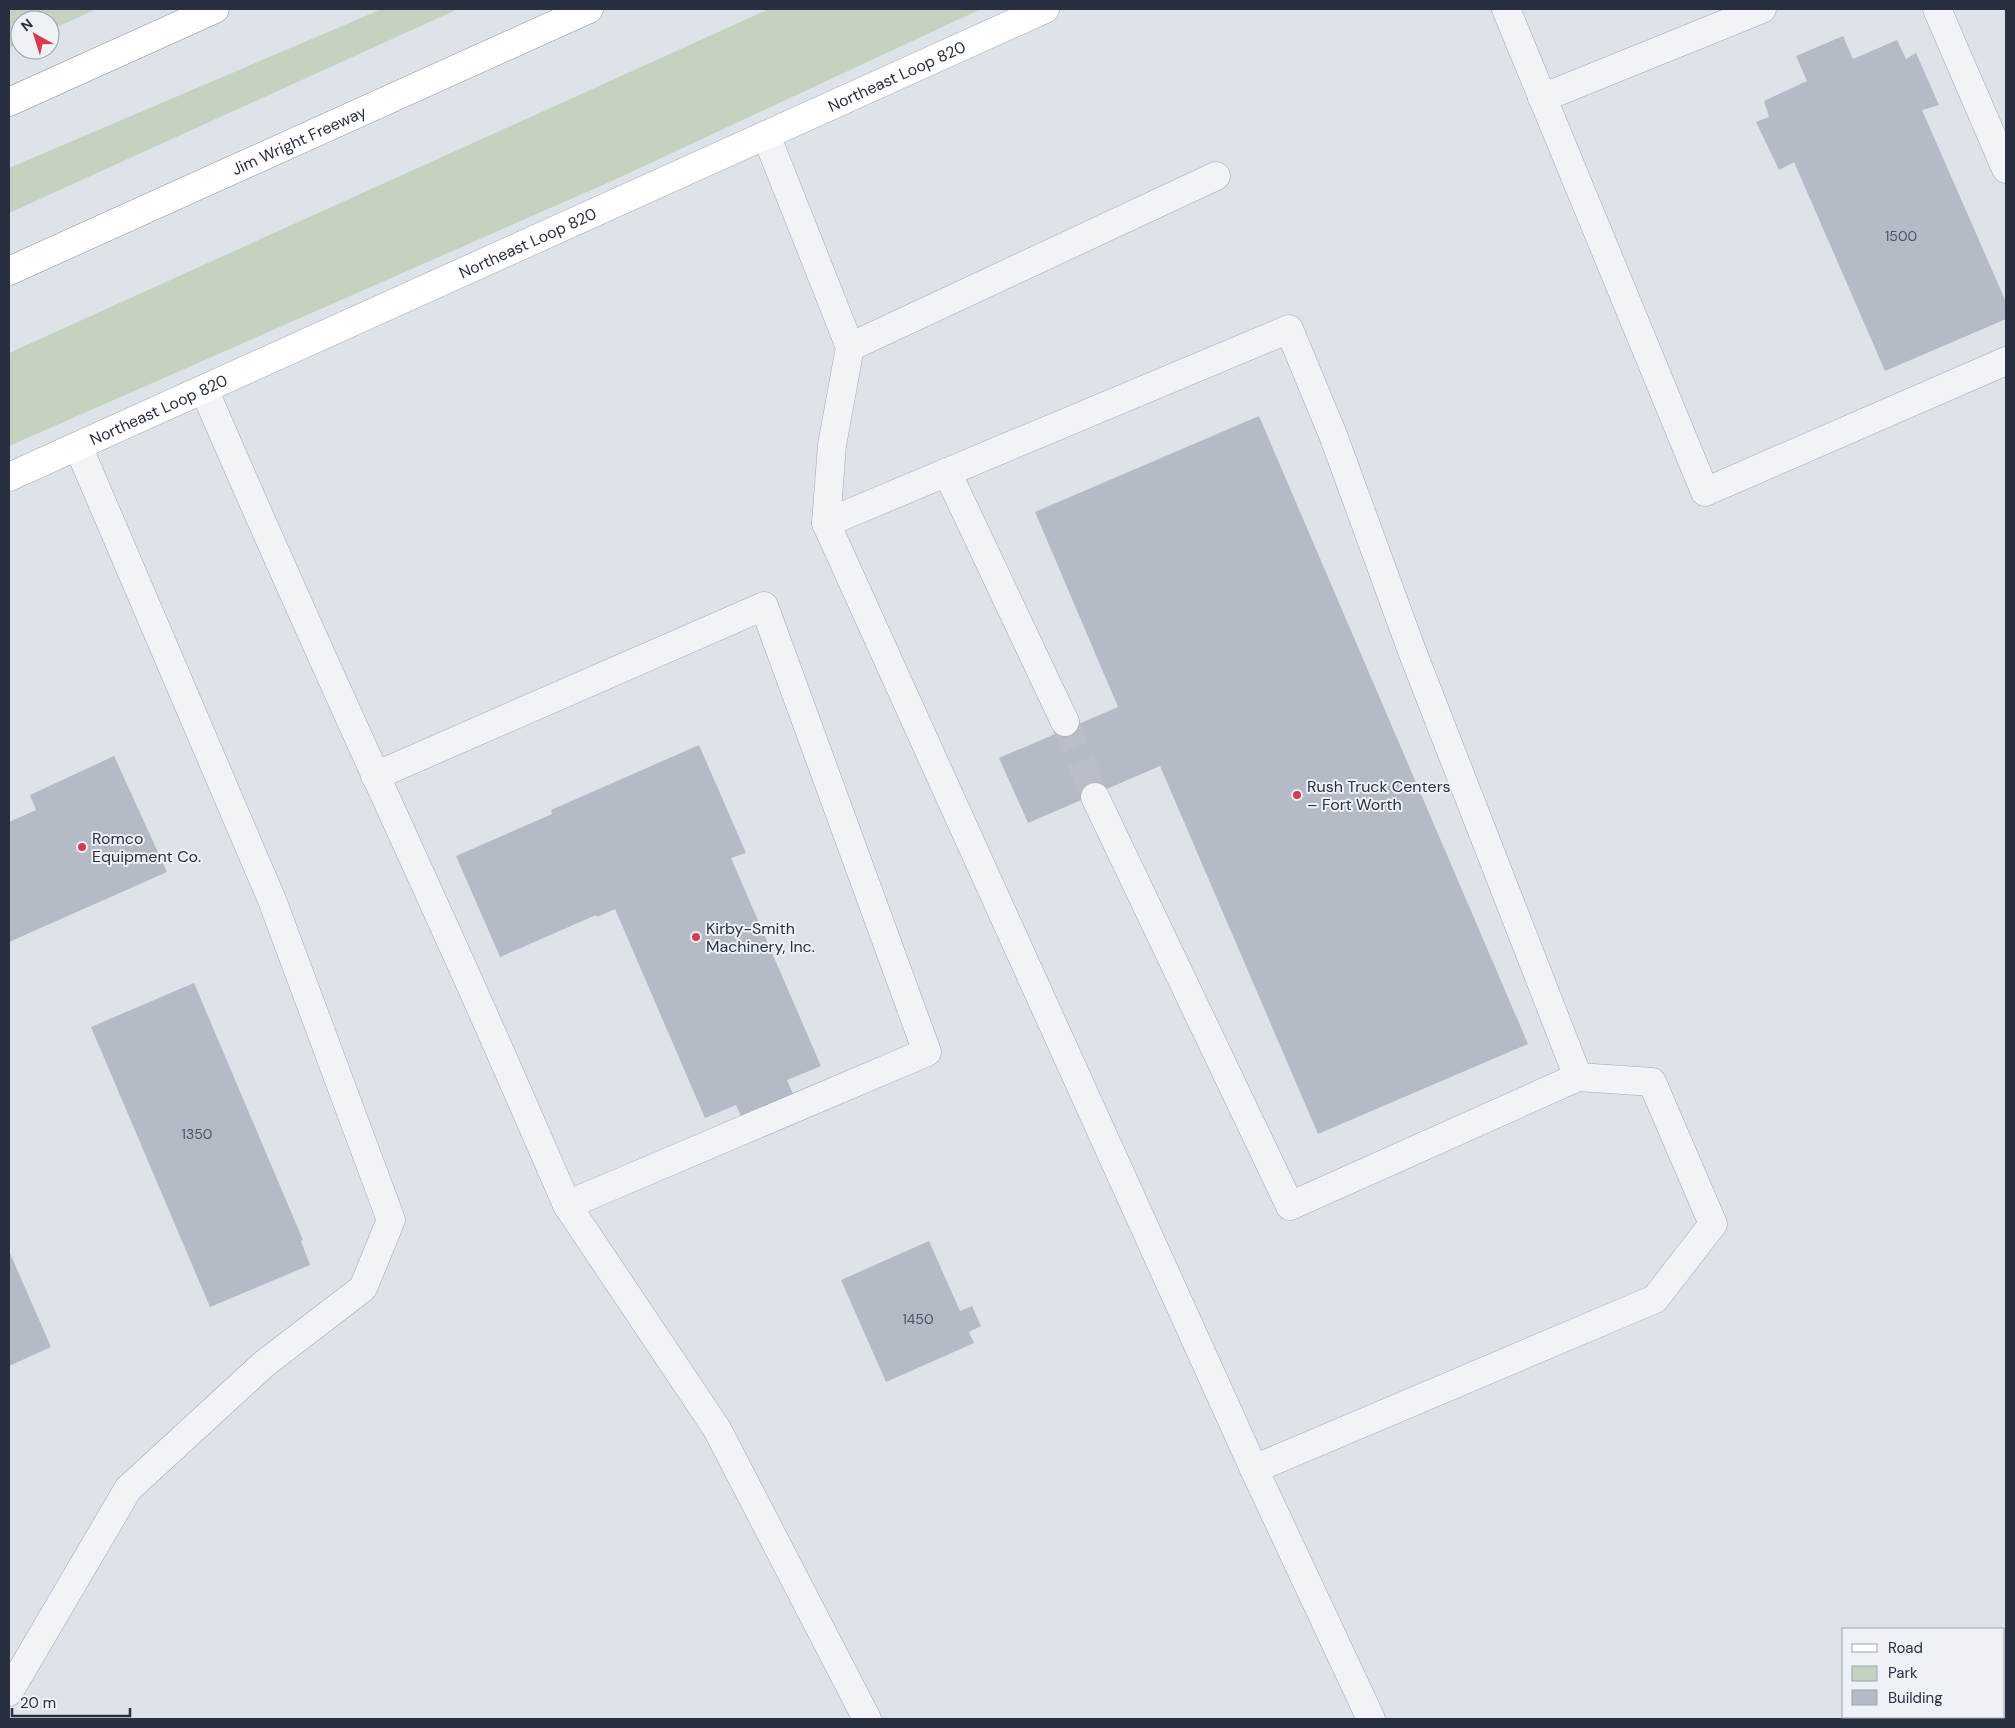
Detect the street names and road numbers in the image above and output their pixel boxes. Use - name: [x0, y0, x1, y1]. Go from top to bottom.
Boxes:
- street label: Northeast Loop 820: [825, 36, 969, 117]
- street label: Jim Wright Freeway: [228, 101, 370, 180]
- street label: Northeast Loop 820: [456, 203, 600, 283]
- street label: Northeast Loop 820: [86, 370, 231, 450]

